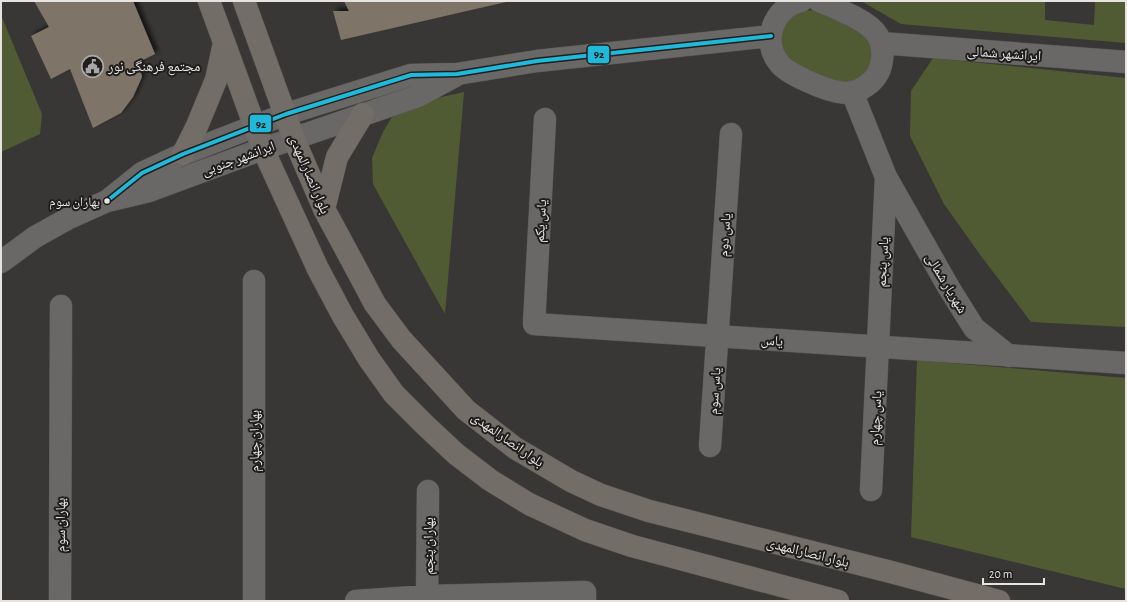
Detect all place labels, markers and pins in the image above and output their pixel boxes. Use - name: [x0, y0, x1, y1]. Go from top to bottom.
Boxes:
- public building icon: مجتمع فرهنگی نور: [80, 53, 106, 79]
- place label: مجتمع فرهنگی نور: [107, 60, 200, 76]
- place label: بهاران سوم: [49, 196, 100, 210]
- marker: بهاران سوم: [102, 196, 112, 206]

